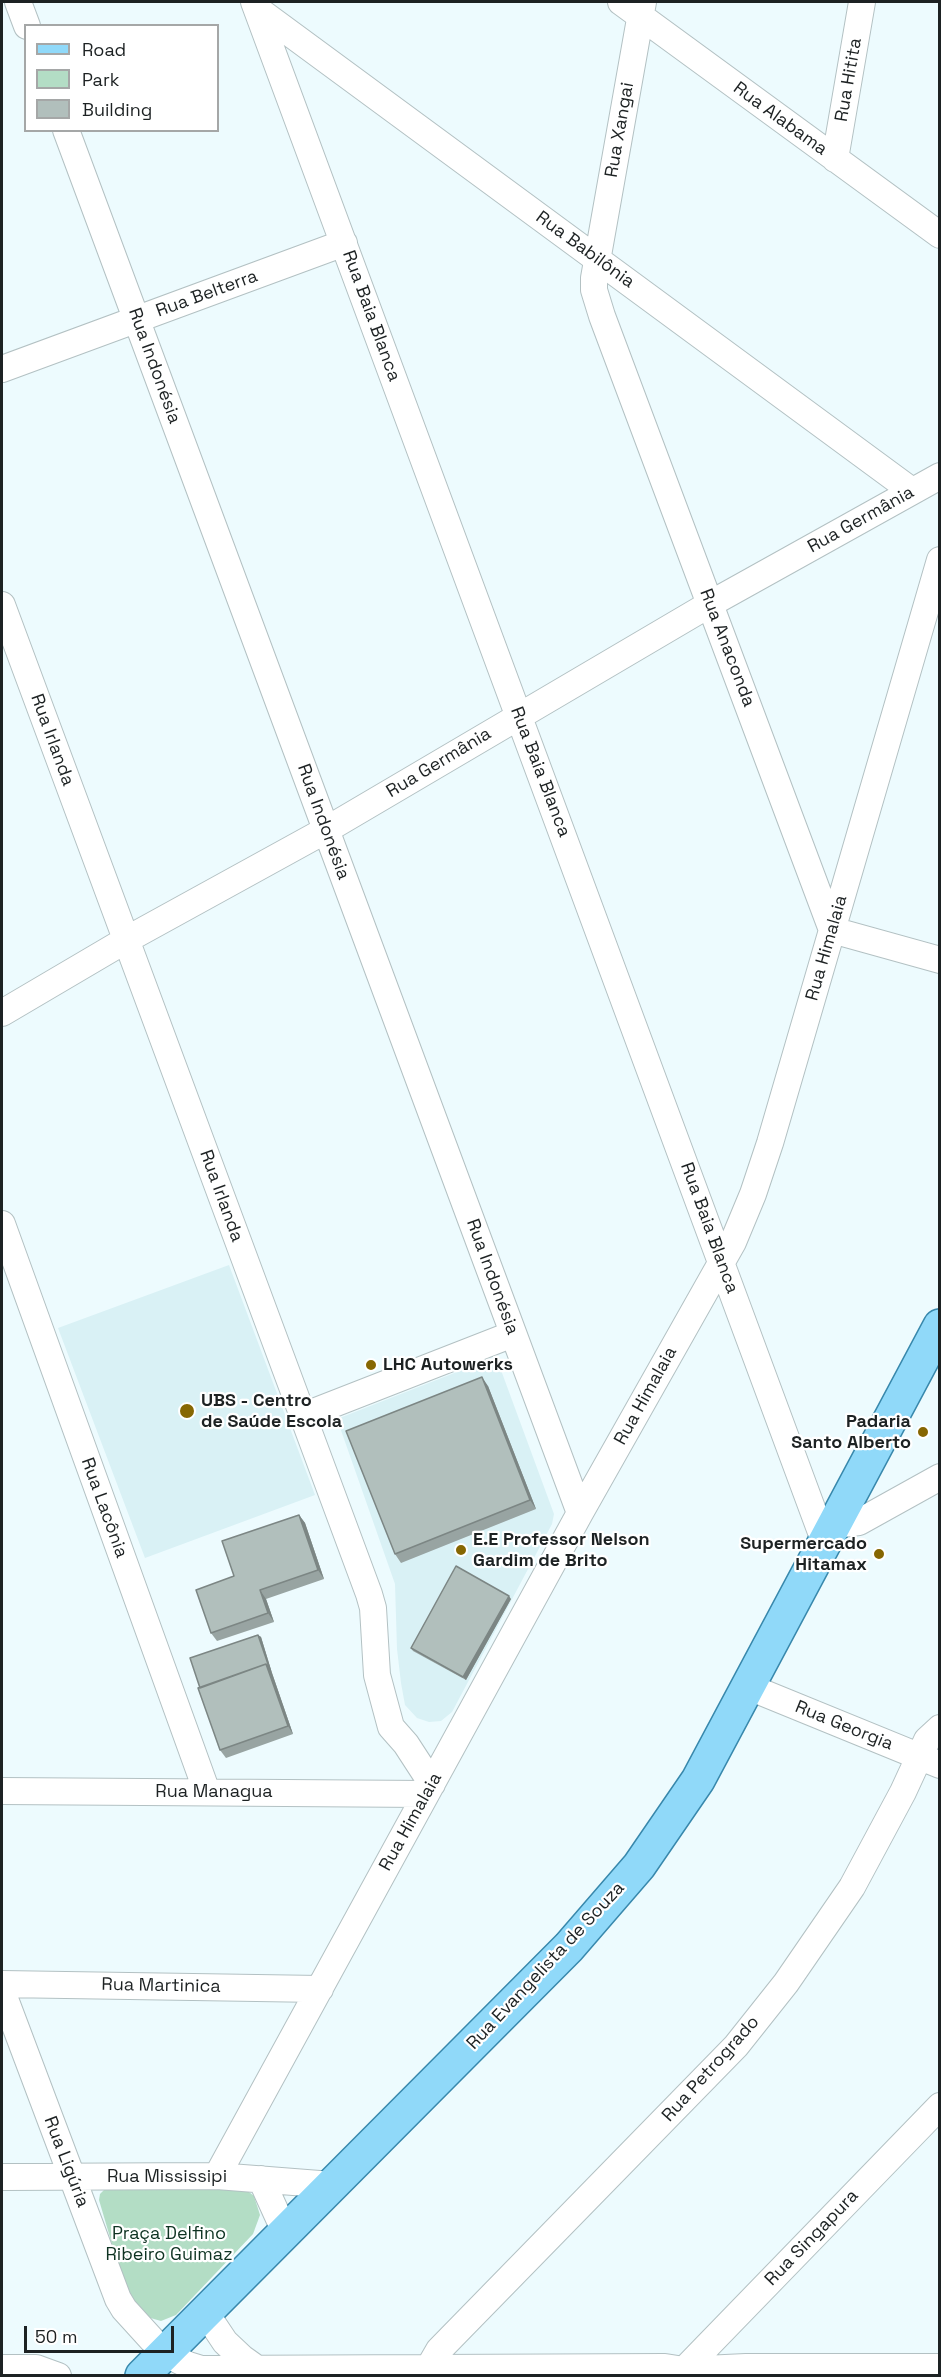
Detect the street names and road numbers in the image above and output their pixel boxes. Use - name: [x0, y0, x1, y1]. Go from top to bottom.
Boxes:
- street label: Rua Hitita: [831, 36, 867, 124]
- street label: Rua Alabama: [729, 78, 831, 160]
- street label: Rua Xangai: [601, 81, 639, 179]
- street label: Rua Babilônia: [531, 207, 639, 293]
- street label: Rua Baia Blanca: [337, 248, 405, 384]
- street label: Rua Belterra: [153, 266, 261, 322]
- street label: Rua Indonésia: [123, 305, 185, 427]
- street label: Rua Germânia: [804, 482, 918, 558]
- street label: Rua Anaconda: [695, 586, 759, 710]
- street label: Rua Irlanda: [25, 691, 79, 789]
- street label: Rua Baia Blanca: [505, 704, 575, 840]
- street label: Rua Germânia: [383, 723, 495, 803]
- street label: Rua Indonésia: [292, 761, 354, 883]
- street label: Rua Himalaia: [802, 893, 852, 1003]
- street label: Rua Irlanda: [194, 1147, 248, 1245]
- street label: Rua Baia Blanca: [675, 1160, 743, 1296]
- street label: Rua Indonésia: [461, 1216, 523, 1338]
- street label: Rua Himalaia: [610, 1343, 682, 1449]
- street label: Rua Lacônia: [76, 1455, 132, 1561]
- street label: Rua Georgia: [792, 1697, 896, 1755]
- street label: Rua Himalaia: [375, 1769, 447, 1875]
- street label: Rua Managua: [155, 1781, 273, 1803]
- street label: Rua Evangelista de Souza: [463, 1878, 629, 2054]
- street label: Rua Martinica: [101, 1974, 221, 1998]
- street label: Rua Petrogrado: [658, 2012, 764, 2126]
- street label: Rua Ligúria: [39, 2113, 93, 2211]
- street label: Rua Mississipi: [107, 2166, 227, 2188]
- street label: Rua Singapura: [761, 2185, 863, 2291]

